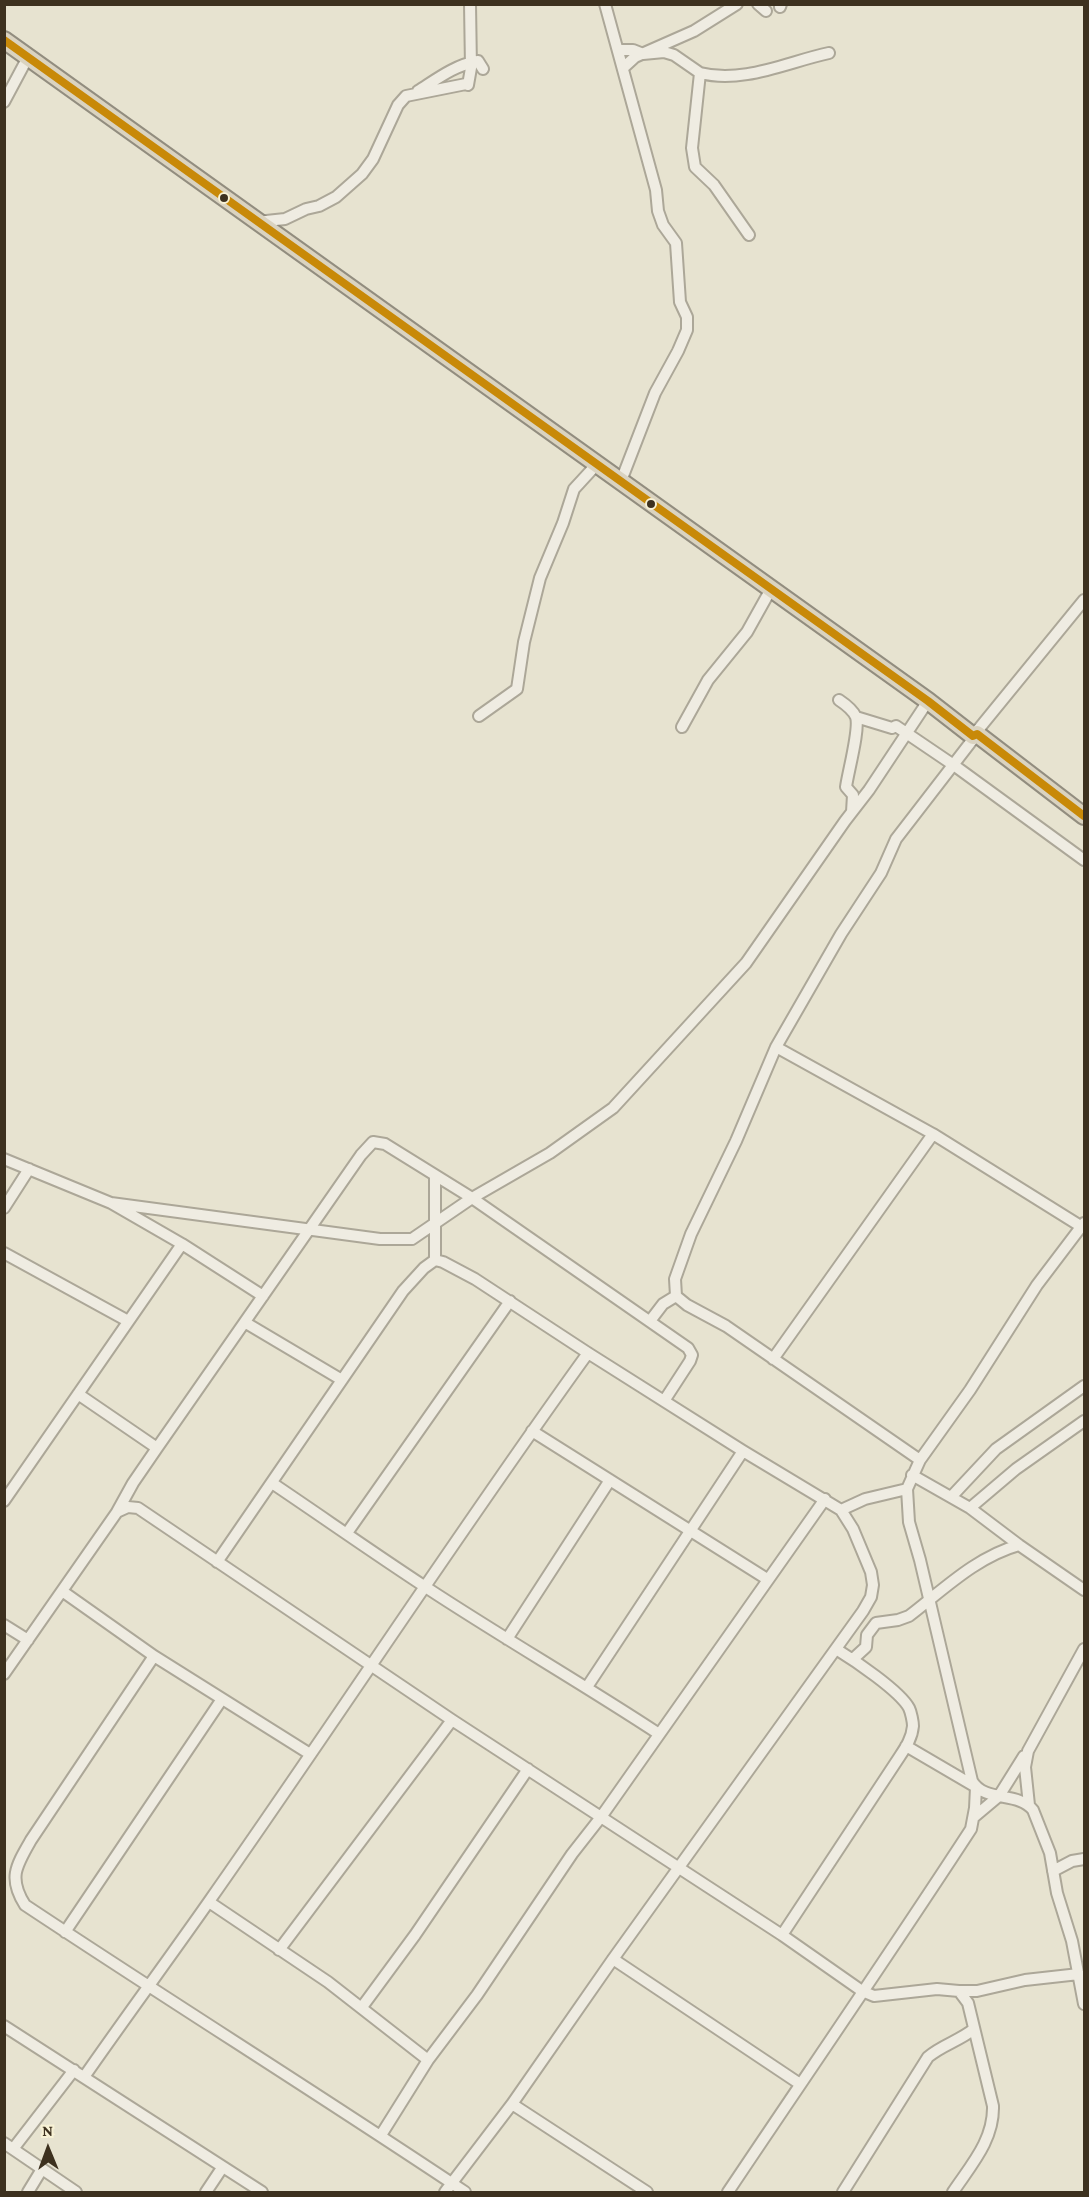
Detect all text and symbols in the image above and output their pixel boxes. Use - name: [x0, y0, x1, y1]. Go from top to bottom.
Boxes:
- unlabelled marker: [218, 192, 230, 204]
- unlabelled marker: [645, 498, 657, 510]
- north arrow: [18, 2119, 78, 2179]
- text: N: [42, 2122, 53, 2139]

